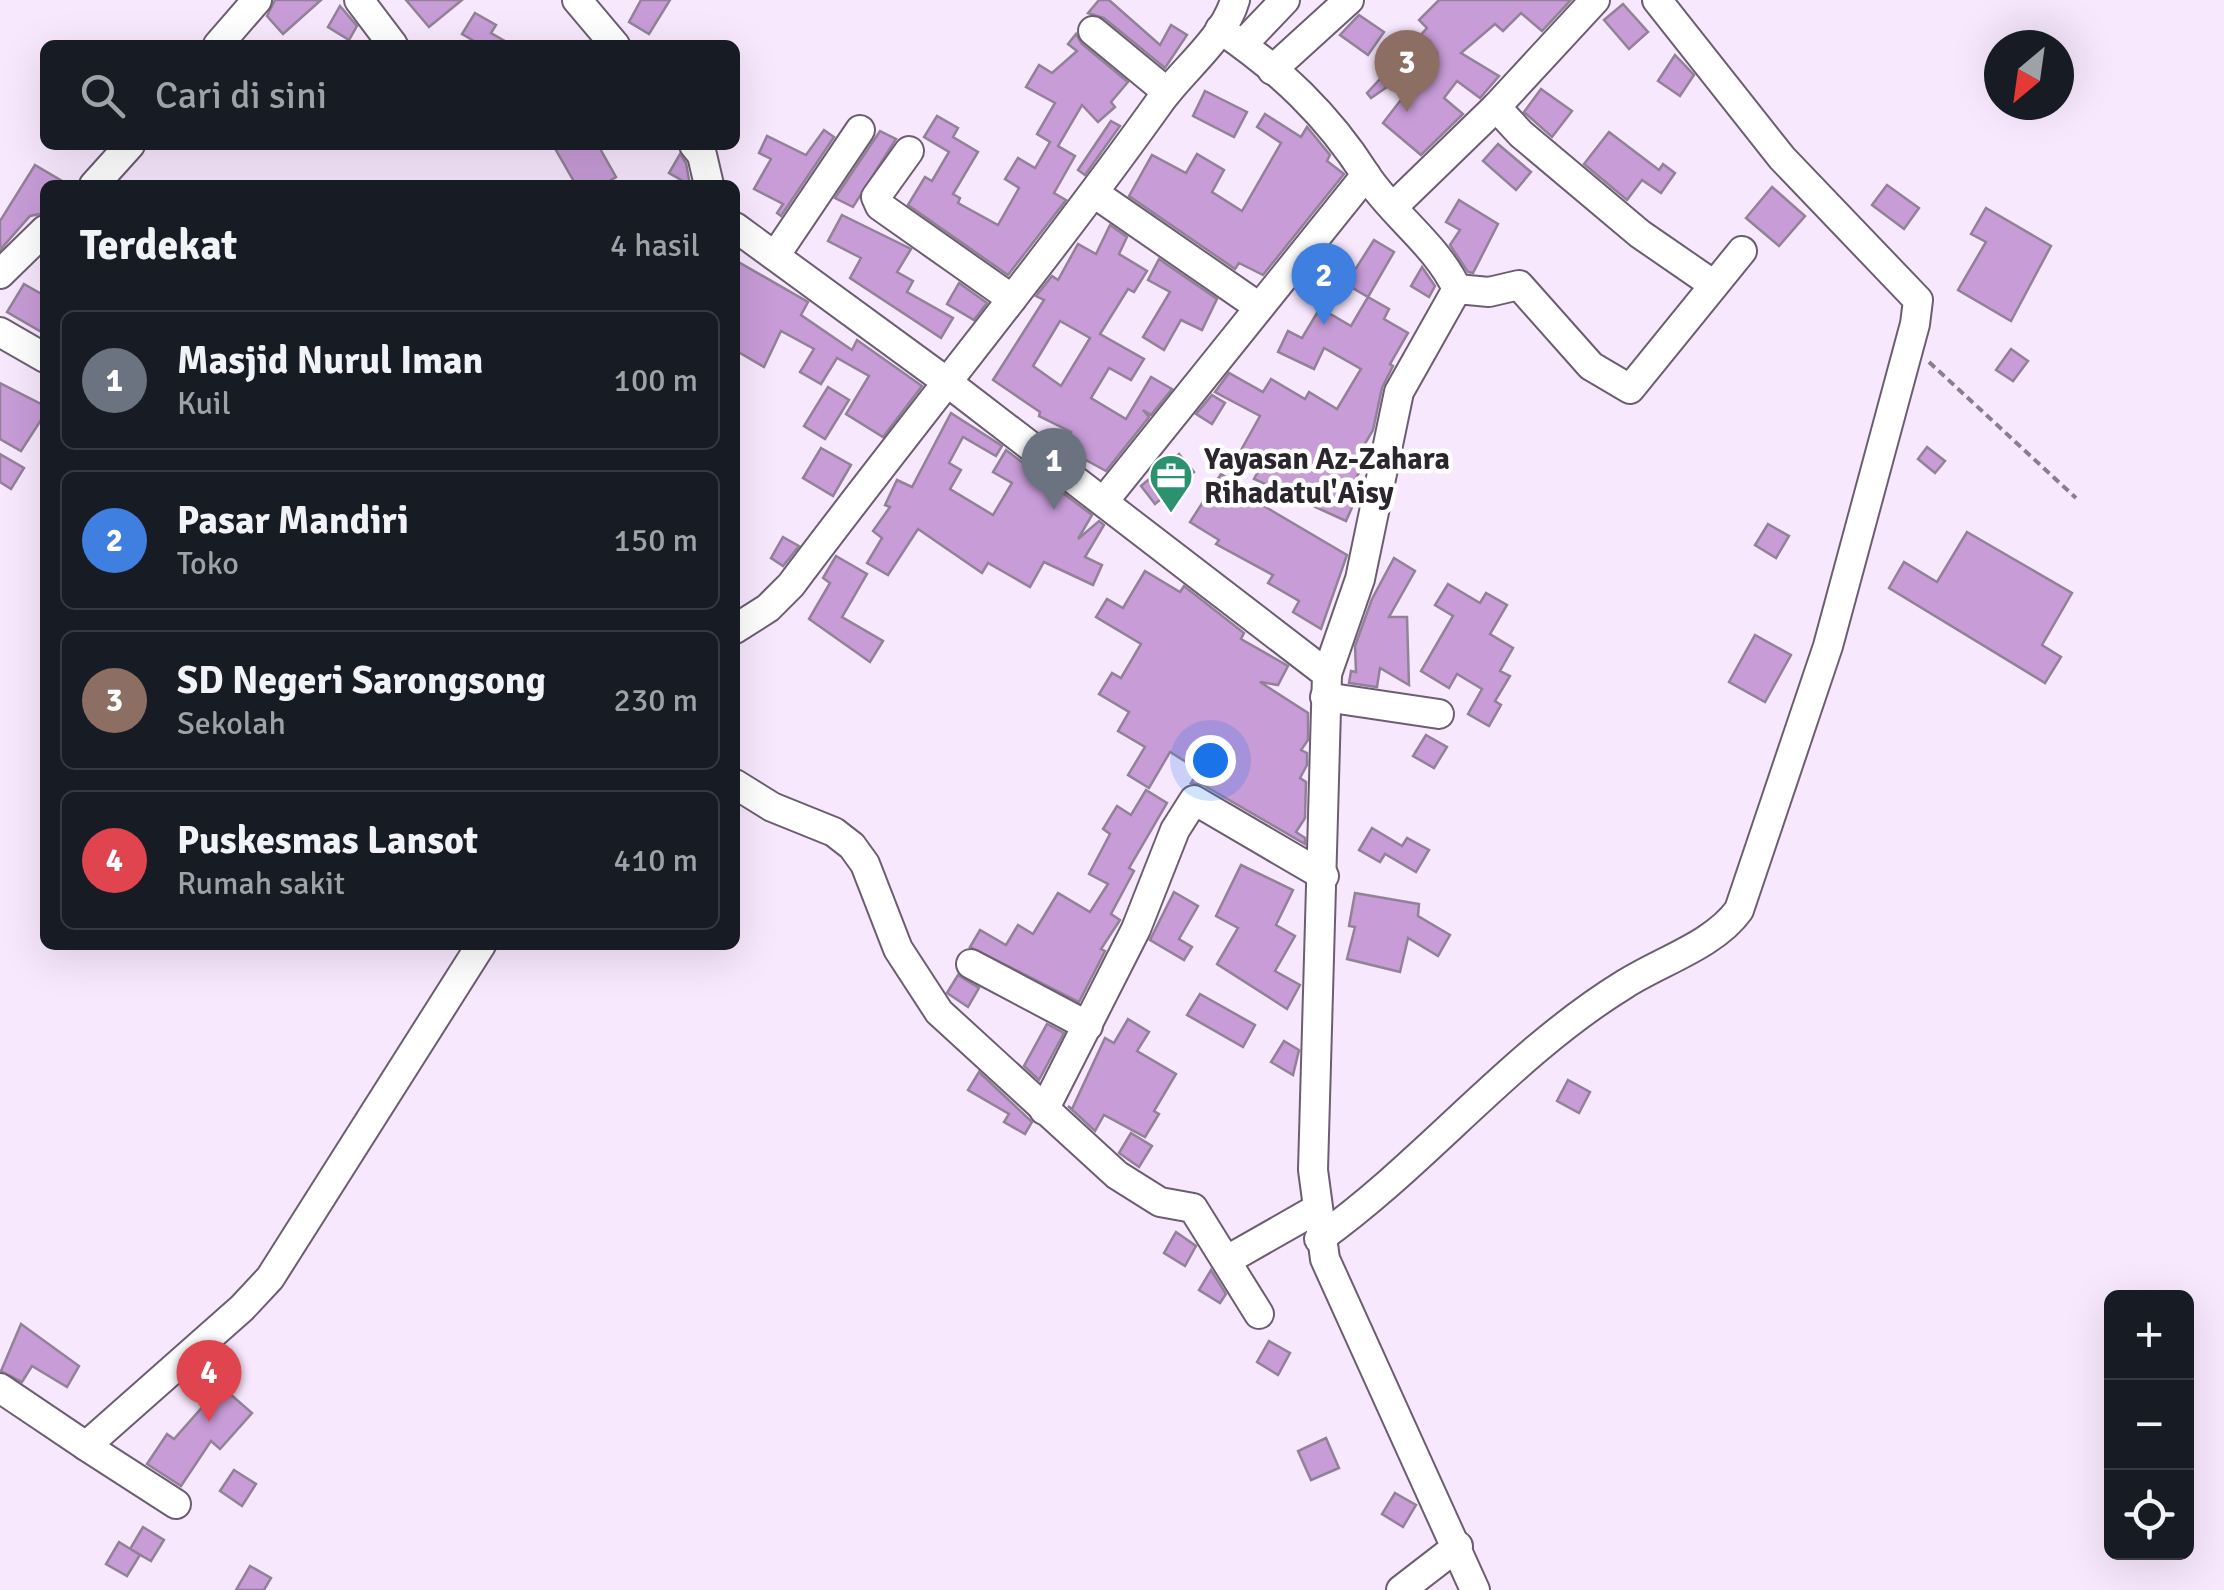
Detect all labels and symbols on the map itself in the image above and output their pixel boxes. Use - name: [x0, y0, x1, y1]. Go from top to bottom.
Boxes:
- pin: 3: [1374, 29, 1440, 112]
- north arrow: [1984, 30, 2074, 120]
- pin: 2: [1292, 242, 1356, 325]
- pin: 1: [1022, 428, 1086, 510]
- place label: Yayasan Az-Zahara Rihadatul'Aisy: [1203, 441, 1450, 512]
- office icon: Yayasan Az-Zahara Rihadatul'Aisy: [1148, 453, 1194, 514]
- your location: [1185, 735, 1236, 786]
- pin: 4: [176, 1340, 242, 1422]

